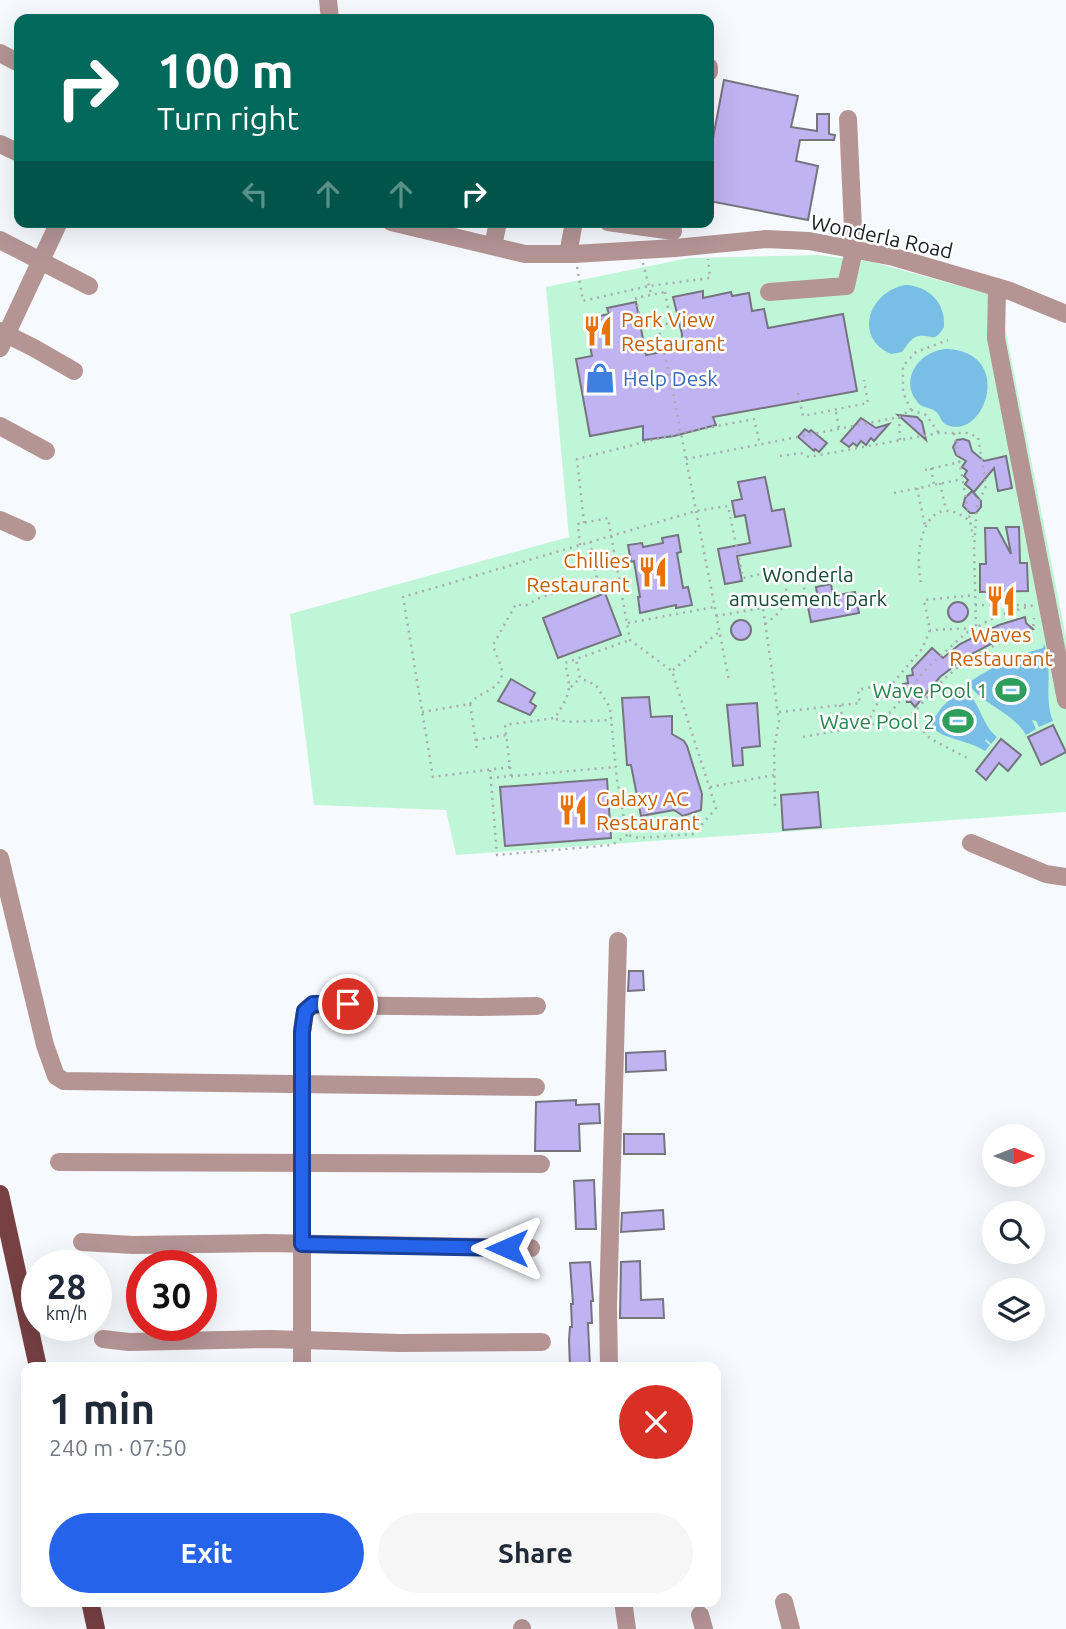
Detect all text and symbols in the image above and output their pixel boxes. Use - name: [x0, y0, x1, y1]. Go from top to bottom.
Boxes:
- icon: right: [42, 42, 133, 133]
- text: 100 m: [157, 42, 294, 97]
- text: Turn right: [157, 100, 299, 136]
- icon: left: [236, 175, 274, 213]
- icon: ahead: [309, 175, 347, 213]
- icon: ahead: [382, 175, 420, 213]
- icon: right: [455, 175, 493, 213]
- street label: Wonderla Road: [809, 209, 955, 263]
- place label: Park View Restaurant: [621, 307, 725, 355]
- restaurant icon: Park View Restaurant: [581, 314, 615, 348]
- shop icon: Help Desk: [583, 361, 617, 395]
- place label: Help Desk: [623, 366, 718, 390]
- place label: Chillies Restaurant: [526, 548, 630, 596]
- restaurant icon: Chillies Restaurant: [636, 555, 670, 589]
- park label: Wonderla amusement park: [729, 562, 887, 610]
- restaurant icon: Waves Restaurant: [984, 584, 1018, 618]
- place label: Waves Restaurant: [949, 622, 1053, 670]
- sports icon: Wave Pool 1: [994, 673, 1028, 707]
- place label: Wave Pool 1: [873, 678, 988, 702]
- sports icon: Wave Pool 2: [941, 704, 975, 738]
- place label: Wave Pool 2: [820, 709, 935, 733]
- place label: Galaxy AC Restaurant: [596, 786, 700, 834]
- restaurant icon: Galaxy AC Restaurant: [556, 793, 590, 827]
- pin: [318, 974, 378, 1034]
- icon: arrive: [329, 985, 367, 1023]
- north arrow: [982, 1124, 1045, 1186]
- map controls: [982, 1124, 1045, 1341]
- button: search: [982, 1201, 1045, 1264]
- position arrow: [470, 1211, 544, 1285]
- speed limit sign: 30: [126, 1250, 217, 1341]
- text: 28: [47, 1266, 86, 1306]
- button: layers: [982, 1278, 1045, 1341]
- text: km/h: [46, 1303, 87, 1323]
- text: 1 min: [49, 1385, 155, 1432]
- button: close: [619, 1385, 693, 1459]
- text: 240 m · 07:50: [49, 1435, 187, 1460]
- button: Exit: [49, 1513, 364, 1593]
- button: Share: [378, 1513, 693, 1593]

